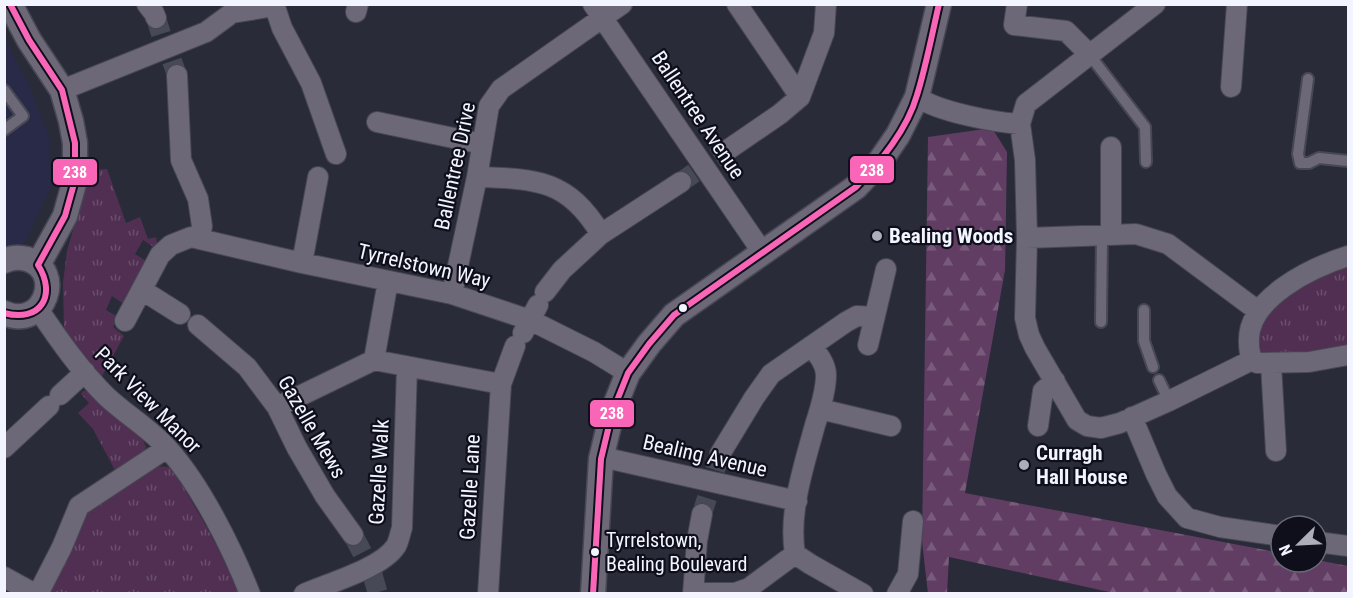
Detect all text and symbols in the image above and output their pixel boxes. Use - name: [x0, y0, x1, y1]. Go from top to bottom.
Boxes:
- street label: Ballentree Avenue: [647, 47, 750, 183]
- street label: Ballentree Drive: [430, 100, 480, 232]
- line badge: 238: [849, 155, 895, 184]
- line badge: 238: [52, 158, 98, 186]
- text: 238: [860, 161, 884, 180]
- text: 238: [63, 163, 87, 182]
- place label: Bealing Woods: [889, 224, 1013, 248]
- marker: Bealing Woods: [870, 229, 884, 243]
- street label: Tyrrelstown Way: [355, 239, 493, 293]
- unlabelled marker: [677, 302, 689, 314]
- street label: Park View Manor: [90, 342, 206, 458]
- street label: Gazelle Mews: [273, 371, 351, 483]
- line badge: 238: [589, 399, 635, 428]
- text: 238: [600, 404, 624, 423]
- street label: Gazelle Walk: [364, 418, 394, 525]
- street label: Bealing Avenue: [641, 430, 770, 482]
- street label: Gazelle Lane: [455, 433, 485, 540]
- place label: Curragh Hall House: [1036, 441, 1127, 489]
- marker: Curragh Hall House: [1017, 458, 1031, 472]
- north arrow: [1269, 514, 1329, 574]
- place label: Tyrrelstown, Bealing Boulevard: [606, 528, 747, 576]
- text: N: [1275, 542, 1296, 558]
- marker: Tyrrelstown, Bealing Boulevard: [589, 546, 601, 558]

